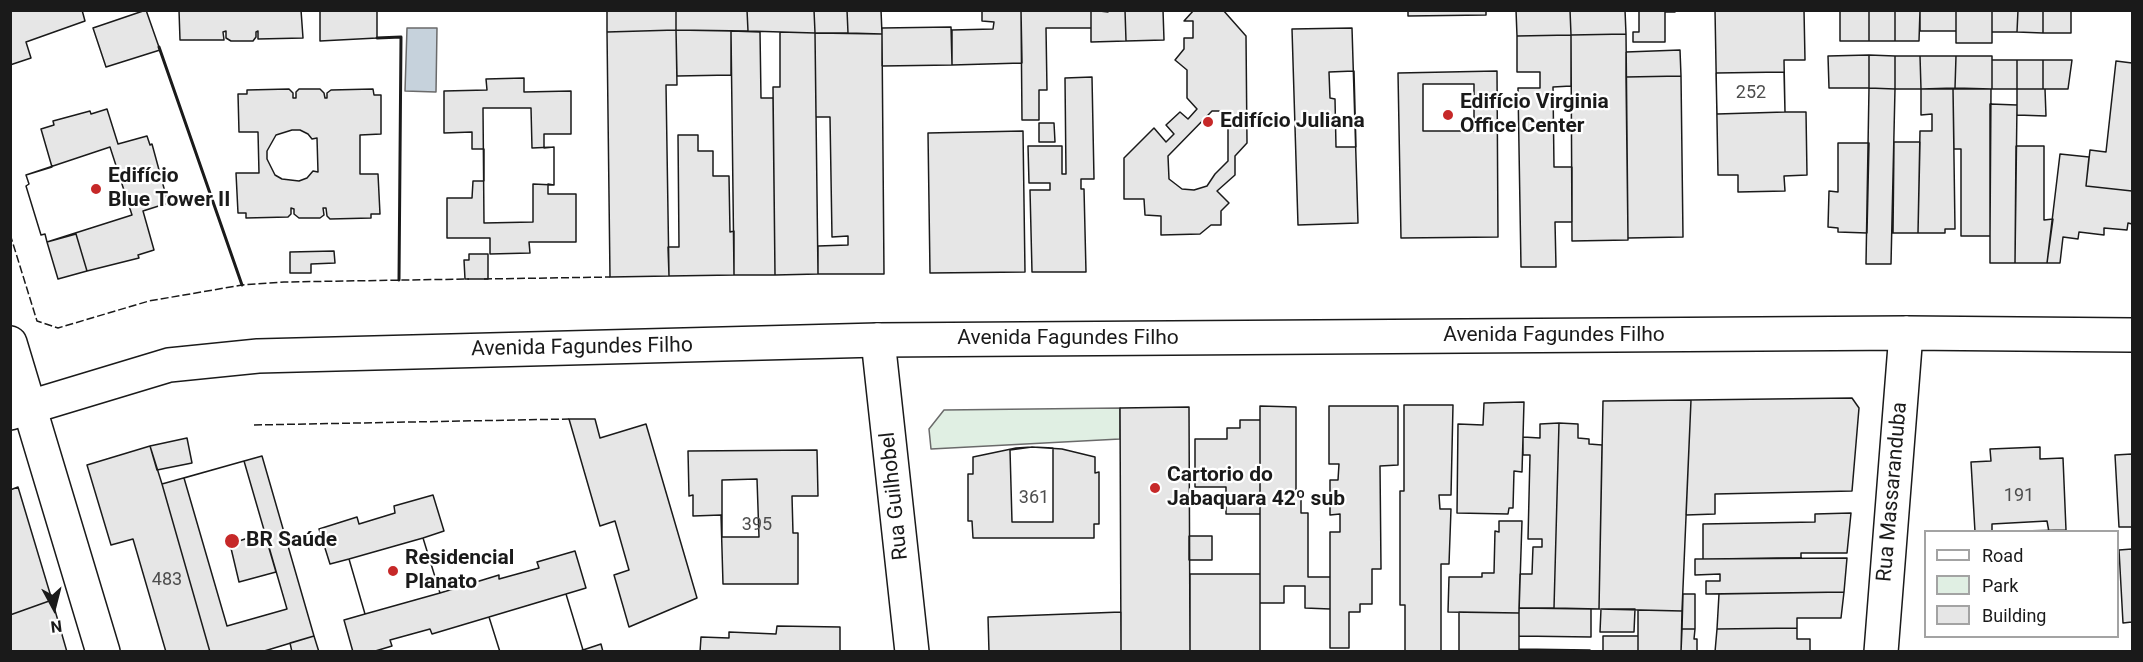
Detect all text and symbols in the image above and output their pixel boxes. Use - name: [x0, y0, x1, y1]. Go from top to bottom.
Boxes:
- house number: 252: [1736, 82, 1766, 104]
- place label: Edifício Virginia Office Center: [1460, 90, 1609, 140]
- marker: Edifício Virginia Office Center: [1441, 108, 1455, 122]
- place label: Edifício Juliana: [1220, 109, 1365, 135]
- marker: Edifício Juliana: [1201, 115, 1215, 129]
- place label: Edifício Blue Tower II: [108, 164, 230, 214]
- marker: Edifício Blue Tower II: [89, 182, 103, 196]
- street label: Avenida Fagundes Filho: [1443, 323, 1665, 349]
- street label: Avenida Fagundes Filho: [957, 326, 1179, 352]
- street label: Avenida Fagundes Filho: [471, 333, 693, 363]
- street label: Rua Massaranduba: [1873, 401, 1913, 583]
- street label: Rua Guilhobel: [876, 431, 914, 561]
- place label: Cartorio do Jabaquara 42º sub: [1167, 463, 1345, 513]
- marker: Cartorio do Jabaquara 42º sub: [1148, 481, 1162, 495]
- house number: 191: [2004, 485, 2034, 507]
- house number: 361: [1019, 487, 1049, 509]
- house number: 395: [742, 514, 772, 536]
- place label: BR Saúde: [246, 528, 337, 554]
- legend: [1924, 530, 2119, 638]
- marker: BR Saúde: [223, 532, 241, 550]
- text: Road: [1982, 545, 2023, 566]
- place label: Residencial Planato: [405, 546, 514, 596]
- marker: Residencial Planato: [386, 564, 400, 578]
- house number: 483: [152, 569, 182, 591]
- text: Park: [1982, 575, 2018, 596]
- north arrow: [24, 578, 84, 638]
- text: Building: [1982, 605, 2046, 626]
- text: N: [49, 616, 63, 636]

